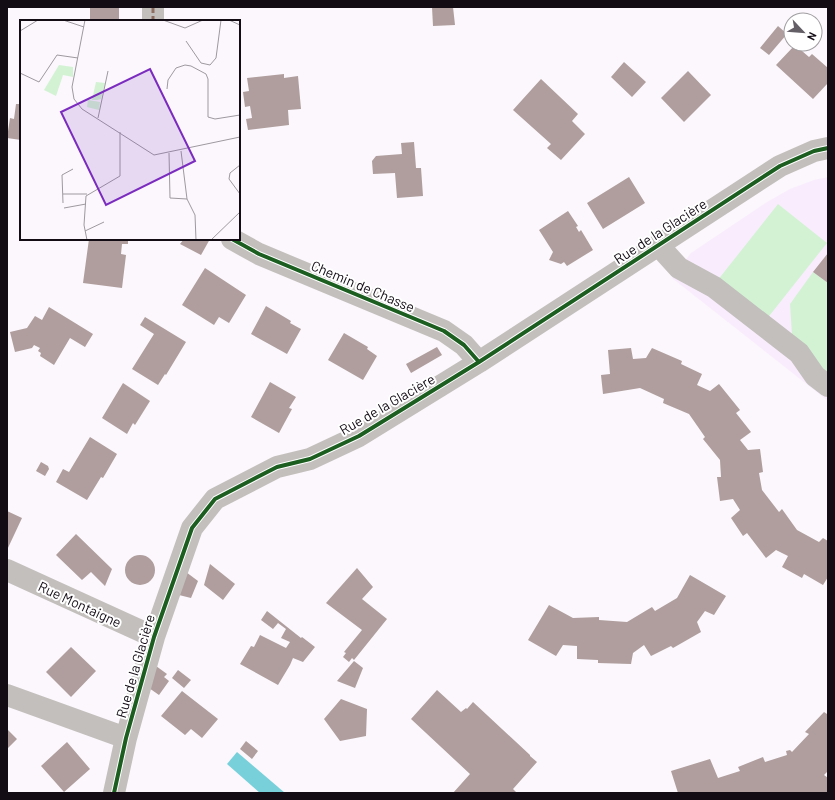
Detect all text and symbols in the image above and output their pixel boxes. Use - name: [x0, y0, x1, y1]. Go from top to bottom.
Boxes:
- north arrow: [783, 12, 823, 52]
- inset map: [20, 20, 240, 240]
- text: N: [805, 30, 820, 43]
- street label: Rue de la Glacière: [610, 195, 710, 267]
- street label: Chemin de Chasse: [309, 257, 417, 315]
- street label: Rue de la Glacière: [336, 370, 438, 438]
- street label: Rue Montaigne: [36, 577, 124, 631]
- street label: Rue de la Glacière: [112, 612, 158, 720]

